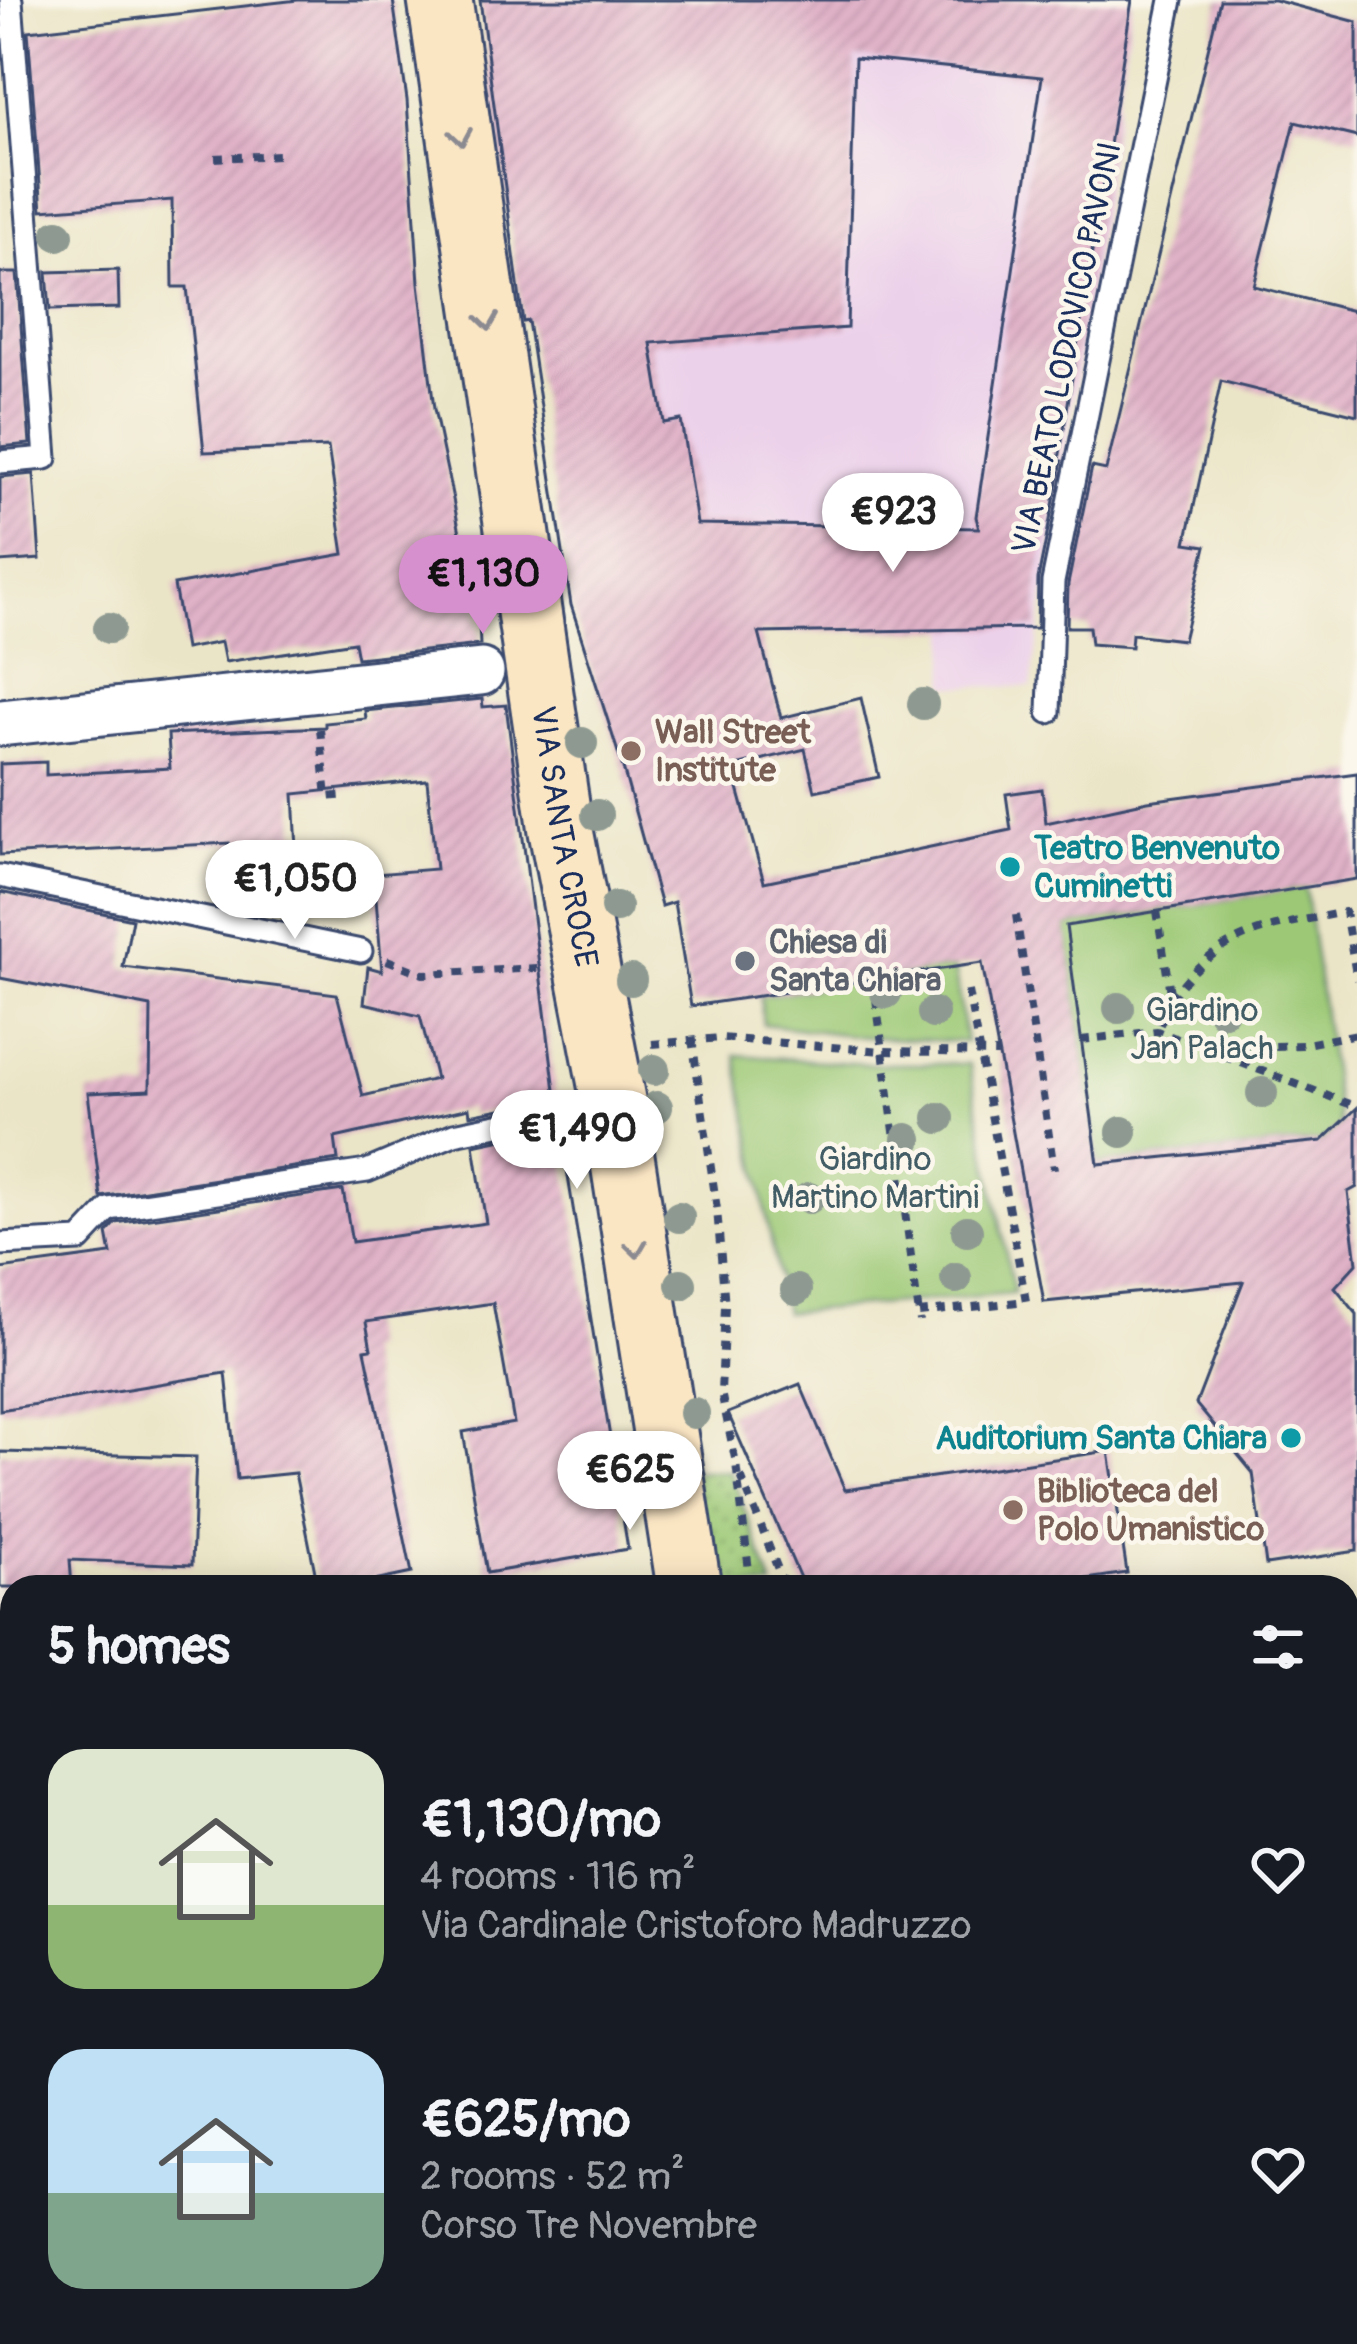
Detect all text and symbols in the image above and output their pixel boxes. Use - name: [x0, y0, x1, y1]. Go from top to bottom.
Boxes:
- one-way arrow: [447, 127, 473, 146]
- street label: VIA BEATO LODOVICO PAVONI: [1003, 138, 1131, 558]
- one-way arrow: [474, 312, 500, 331]
- pin: €923: [822, 473, 964, 575]
- text: €923: [849, 487, 937, 536]
- pin: €1,130: [385, 535, 581, 637]
- text: €1,130: [426, 549, 540, 598]
- street label: VIA SANTA CROCE: [523, 703, 607, 971]
- place label: Wall Street Institute: [655, 712, 812, 791]
- marker: Wall Street Institute: [618, 738, 644, 764]
- place label: Teatro Benvenuto Cuminetti: [1033, 828, 1280, 907]
- pin: €1,050: [197, 840, 393, 942]
- text: €1,050: [232, 854, 358, 903]
- marker: Teatro Benvenuto Cuminetti: [997, 854, 1023, 880]
- place label: Chiesa di Santa Chiara: [769, 922, 941, 1001]
- marker: Chiesa di Santa Chiara: [732, 948, 758, 974]
- park label: Giardino Jan Palach: [1130, 990, 1274, 1069]
- pin: €1,490: [479, 1090, 675, 1192]
- text: €1,490: [517, 1104, 637, 1153]
- park label: Giardino Martino Martini: [771, 1139, 979, 1218]
- one-way arrow: [622, 1239, 647, 1259]
- place label: Auditorium Santa Chiara: [935, 1418, 1267, 1459]
- marker: Auditorium Santa Chiara: [1278, 1425, 1304, 1451]
- pin: €625: [559, 1431, 701, 1533]
- text: €625: [584, 1445, 676, 1494]
- place label: Biblioteca del Polo Umanistico: [1037, 1471, 1264, 1550]
- marker: Biblioteca del Polo Umanistico: [1000, 1497, 1026, 1523]
- icon: filters: [1245, 1614, 1311, 1680]
- text: 5 homes: [48, 1615, 230, 1679]
- text: €1,130/mo: [420, 1788, 661, 1852]
- icon: home: [144, 1797, 288, 1941]
- icon: heart: [1245, 1836, 1311, 1902]
- text: 4 rooms · 116 m²: [420, 1852, 696, 1901]
- text: Via Cardinale Cristoforo Madruzzo: [420, 1901, 972, 1950]
- text: €625/mo: [420, 2088, 630, 2152]
- icon: home: [144, 2097, 288, 2241]
- icon: heart: [1245, 2136, 1311, 2202]
- text: 2 rooms · 52 m²: [420, 2152, 685, 2201]
- text: Corso Tre Novembre: [420, 2201, 757, 2250]

